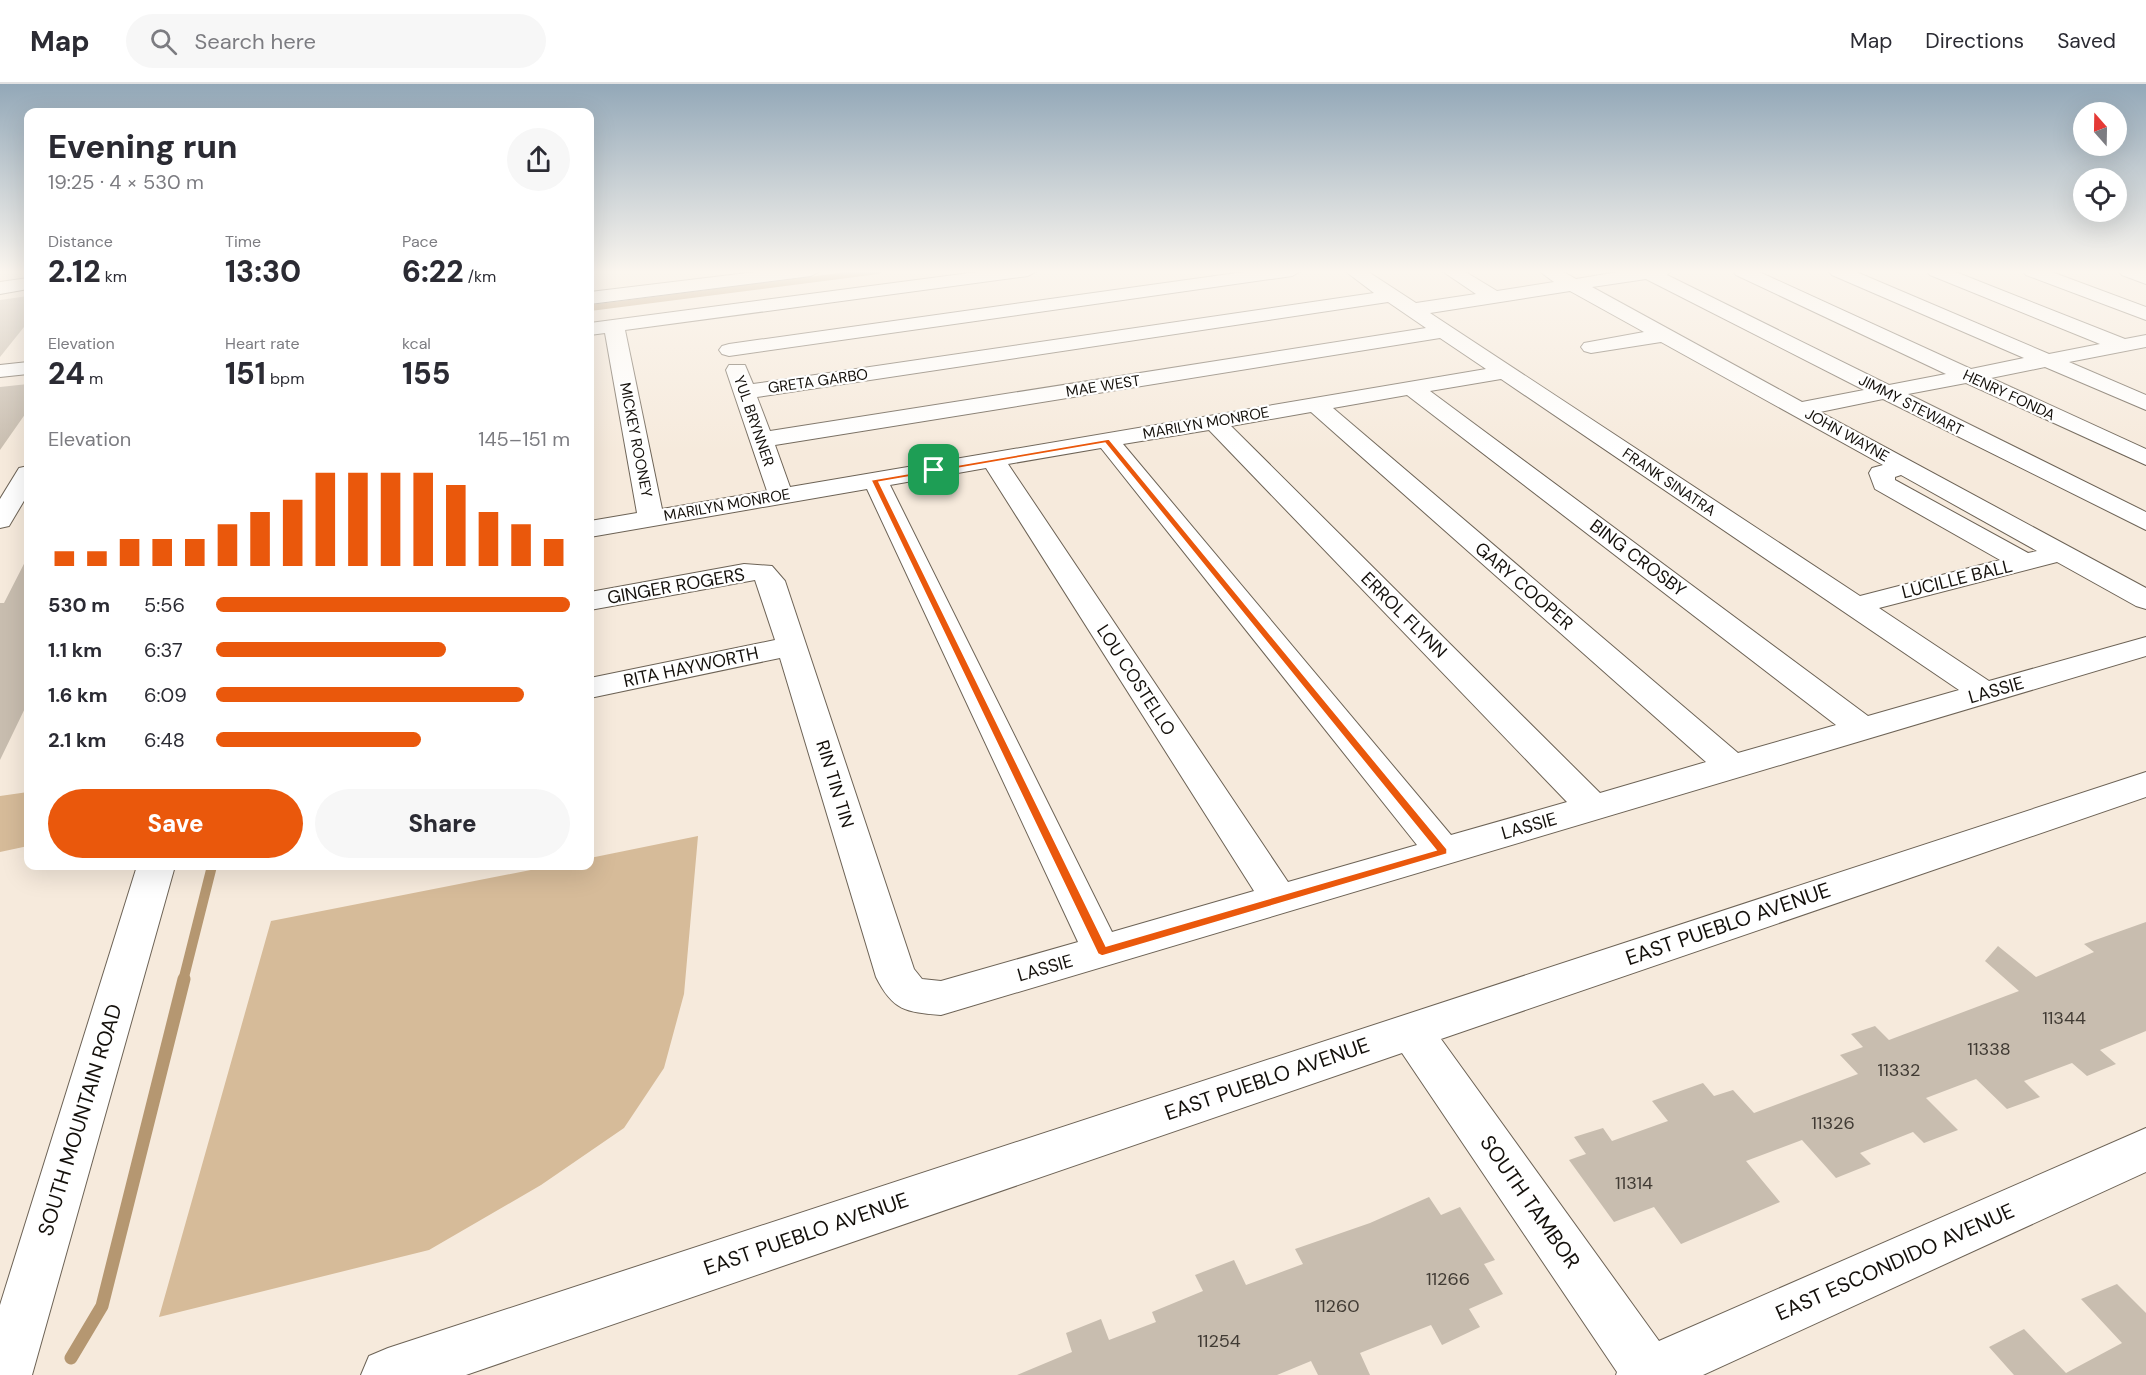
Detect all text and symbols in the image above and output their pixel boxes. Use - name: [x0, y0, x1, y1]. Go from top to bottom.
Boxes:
- search box: [126, 14, 546, 68]
- text: Map: [30, 23, 90, 60]
- icon: search: [147, 25, 180, 58]
- text: Search here: [195, 27, 316, 56]
- text: Map: [1850, 27, 1892, 55]
- text: Directions: [1925, 27, 2024, 55]
- text: Saved: [2057, 27, 2116, 55]
- north arrow: [2073, 102, 2127, 156]
- map controls: [2073, 102, 2127, 222]
- text: Evening run: [48, 125, 237, 168]
- button: share: [507, 128, 570, 191]
- button: locate: [2073, 168, 2127, 222]
- text: 19:25 · 4 × 530 m: [48, 169, 204, 195]
- text: Distance: [48, 231, 113, 252]
- text: Time: [225, 231, 261, 252]
- text: Pace: [402, 231, 438, 252]
- text: 2.12: [48, 252, 100, 291]
- text: 13:30: [225, 252, 301, 291]
- text: 6:22: [402, 252, 464, 291]
- text: km: [100, 266, 127, 287]
- text: /km: [464, 266, 496, 287]
- text: Elevation: [48, 333, 115, 354]
- text: Heart rate: [225, 333, 300, 354]
- text: kcal: [402, 333, 431, 354]
- text: 24: [48, 354, 85, 393]
- text: 151: [225, 354, 266, 393]
- text: 155: [402, 354, 450, 393]
- street label: GRETA GARBO: [767, 364, 869, 398]
- street label: HENRY FONDA: [1960, 365, 2058, 425]
- text: m: [85, 368, 103, 389]
- text: bpm: [266, 368, 304, 389]
- street label: MAE WEST: [1064, 370, 1142, 402]
- street label: JIMMY STEWART: [1855, 370, 1967, 440]
- street label: YUL BRYNNER: [729, 373, 779, 469]
- street label: MICKEY ROONEY: [615, 381, 657, 499]
- street label: MARILYN MONROE: [1141, 402, 1271, 444]
- street label: JOHN WAYNE: [1801, 404, 1893, 466]
- text: Elevation: [48, 426, 131, 452]
- text: 145–151 m: [478, 426, 570, 452]
- street label: FRANK SINATRA: [1618, 443, 1720, 521]
- pin: [908, 444, 959, 495]
- icon: arrive: [917, 453, 950, 486]
- street label: MARILYN MONROE: [662, 484, 792, 526]
- street label: BING CROSBY: [1585, 514, 1691, 602]
- street label: GARY COOPER: [1470, 537, 1578, 635]
- street label: LUCILLE BALL: [1899, 554, 2015, 604]
- street label: GINGER ROGERS: [605, 562, 747, 610]
- street label: ERROL FLYNN: [1356, 567, 1452, 663]
- text: 530 m: [48, 592, 110, 618]
- text: 5:56: [144, 592, 185, 618]
- street label: LOU COSTELLO: [1091, 620, 1181, 740]
- text: 1.1 km: [48, 637, 102, 663]
- text: 6:37: [144, 637, 183, 663]
- street label: RITA HAYWORTH: [621, 641, 761, 693]
- street label: LASSIE: [1965, 671, 2027, 709]
- text: 1.6 km: [48, 682, 107, 708]
- text: 6:09: [144, 682, 187, 708]
- text: 2.1 km: [48, 727, 106, 753]
- text: 6:48: [144, 727, 185, 753]
- street label: RIN TIN TIN: [810, 737, 860, 831]
- button: Save: [48, 789, 303, 858]
- button: Share: [315, 789, 570, 858]
- street label: LASSIE: [1498, 807, 1560, 845]
- street label: EAST PUEBLO AVENUE: [1622, 876, 1834, 972]
- street label: LASSIE: [1014, 949, 1076, 987]
- street label: SOUTH MOUNTAIN ROAD: [31, 1001, 129, 1239]
- house number: 11344: [2042, 1006, 2086, 1030]
- street label: EAST PUEBLO AVENUE: [1161, 1031, 1373, 1127]
- house number: 11338: [1967, 1037, 2011, 1061]
- house number: 11332: [1878, 1058, 1920, 1082]
- house number: 11326: [1811, 1111, 1855, 1135]
- street label: SOUTH TAMBOR: [1474, 1130, 1586, 1274]
- house number: 11314: [1615, 1171, 1653, 1195]
- street label: EAST PUEBLO AVENUE: [700, 1186, 912, 1282]
- street label: EAST ESCONDIDO AVENUE: [1771, 1197, 2019, 1327]
- house number: 11266: [1426, 1267, 1470, 1291]
- house number: 11260: [1314, 1294, 1360, 1318]
- house number: 11254: [1197, 1329, 1241, 1353]

